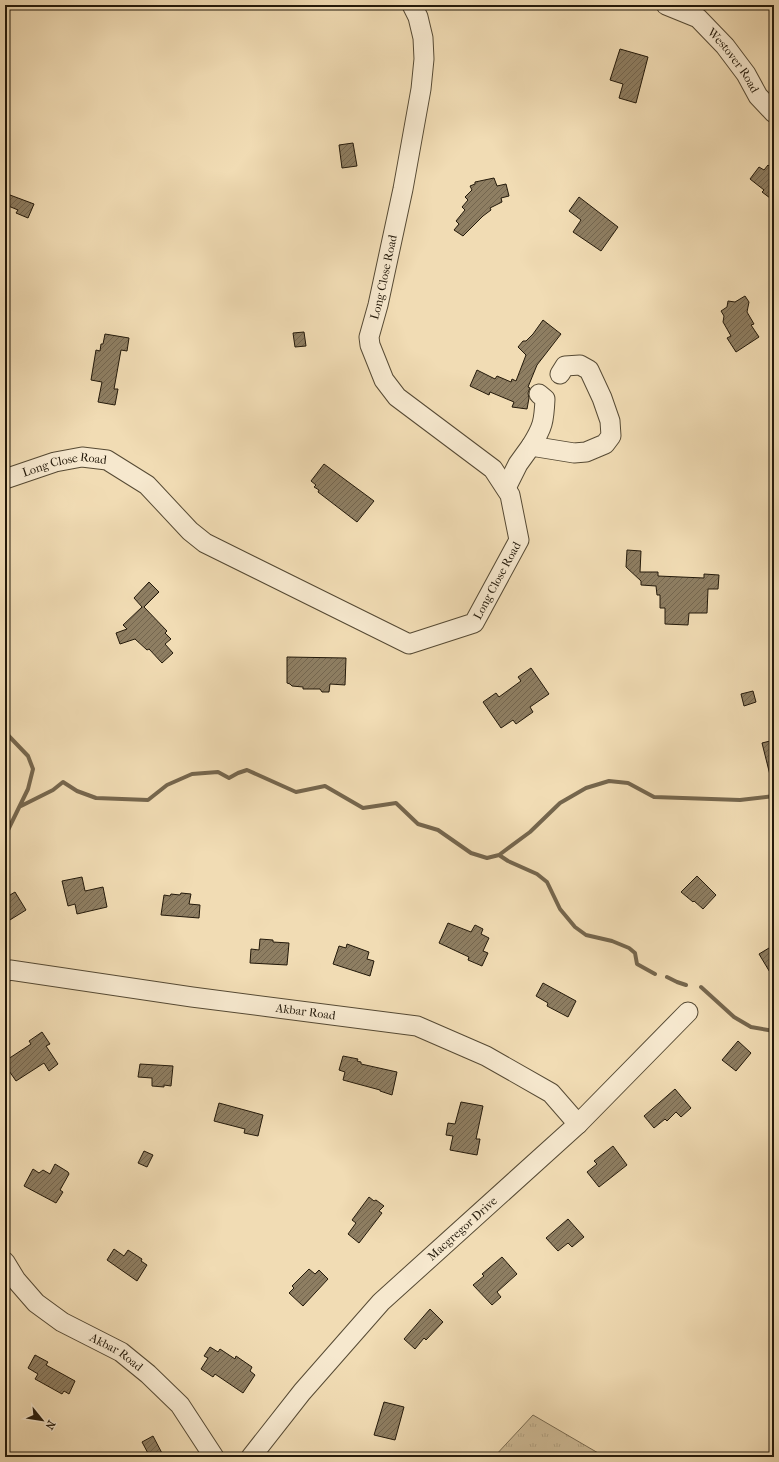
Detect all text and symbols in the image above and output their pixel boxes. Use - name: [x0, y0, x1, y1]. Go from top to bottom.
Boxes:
- street label: Westover Road: [704, 24, 762, 96]
- street label: Long Close Road: [367, 233, 400, 321]
- street label: Long Close Road: [21, 450, 108, 480]
- street label: Long Close Road: [470, 539, 524, 622]
- street label: Akbar Road: [274, 1001, 337, 1023]
- street label: Macgregor Drive: [425, 1194, 500, 1263]
- street label: Akbar Road: [87, 1330, 146, 1374]
- north arrow: [22, 1400, 62, 1440]
- text: N: [42, 1418, 58, 1432]

